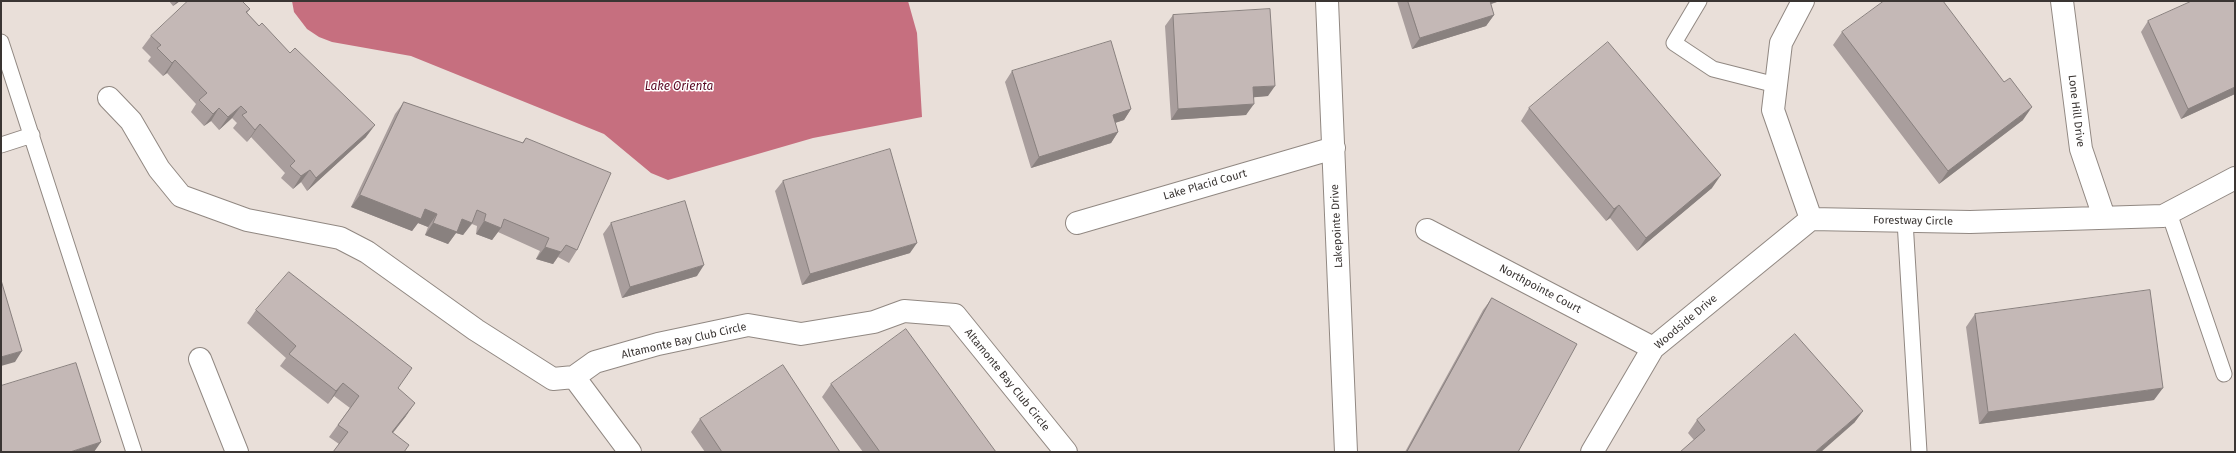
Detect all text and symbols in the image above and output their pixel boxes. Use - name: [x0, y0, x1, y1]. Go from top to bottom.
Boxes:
- street label: Lone Hill Drive: [2065, 74, 2087, 148]
- water label: Lake Orienta: [645, 80, 713, 94]
- street label: Lake Placid Court: [1162, 167, 1248, 203]
- street label: Lakepointe Drive: [1328, 184, 1346, 268]
- street label: Forestway Circle: [1873, 214, 1953, 228]
- street label: Northpointe Court: [1497, 262, 1583, 316]
- street label: Woodside Drive: [1652, 292, 1720, 352]
- street label: Altamonte Bay Club Circle: [620, 320, 748, 362]
- street label: Altamonte Bay Club Circle: [962, 326, 1052, 434]

